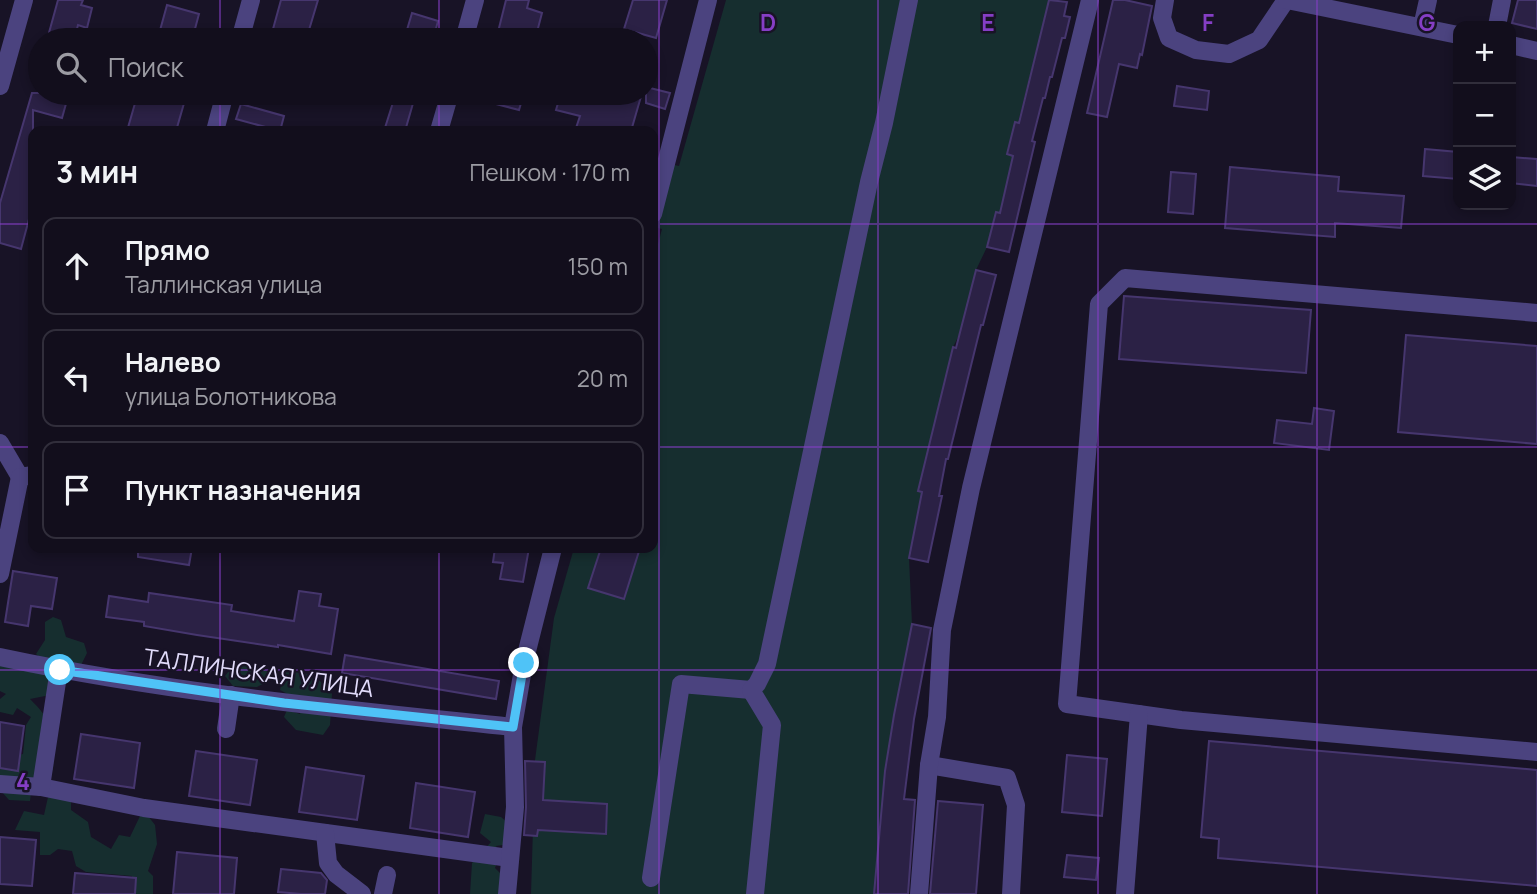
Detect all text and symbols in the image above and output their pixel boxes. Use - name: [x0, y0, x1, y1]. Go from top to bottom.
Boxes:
- text: D: [760, 6, 776, 38]
- text: E: [981, 6, 995, 38]
- text: F: [1202, 6, 1214, 38]
- text: G: [1419, 6, 1436, 38]
- map controls: [1453, 21, 1516, 210]
- button: +: [1453, 21, 1516, 84]
- search box: [28, 28, 658, 105]
- icon: search: [52, 48, 90, 86]
- text: Поиск: [108, 49, 183, 85]
- button: −: [1453, 84, 1516, 147]
- button: layers: [1453, 147, 1516, 210]
- text: 3 мин: [56, 151, 138, 192]
- text: Пешком · 170 m: [469, 156, 630, 188]
- text: Прямо: [125, 232, 210, 268]
- icon: ahead: [58, 247, 96, 285]
- text: 150 m: [568, 250, 628, 282]
- text: Таллинская улица: [125, 268, 322, 300]
- text: Налево: [125, 344, 221, 380]
- icon: left: [58, 359, 96, 397]
- text: 20 m: [577, 362, 628, 394]
- text: улица Болотникова: [125, 380, 337, 412]
- icon: arrive: [58, 471, 96, 509]
- text: Пункт назначения: [125, 472, 361, 508]
- street label: ТАЛЛИНСКАЯ УЛИЦА: [142, 640, 376, 704]
- route end: [508, 647, 539, 678]
- route start: [44, 654, 75, 685]
- text: 4: [16, 765, 30, 797]

